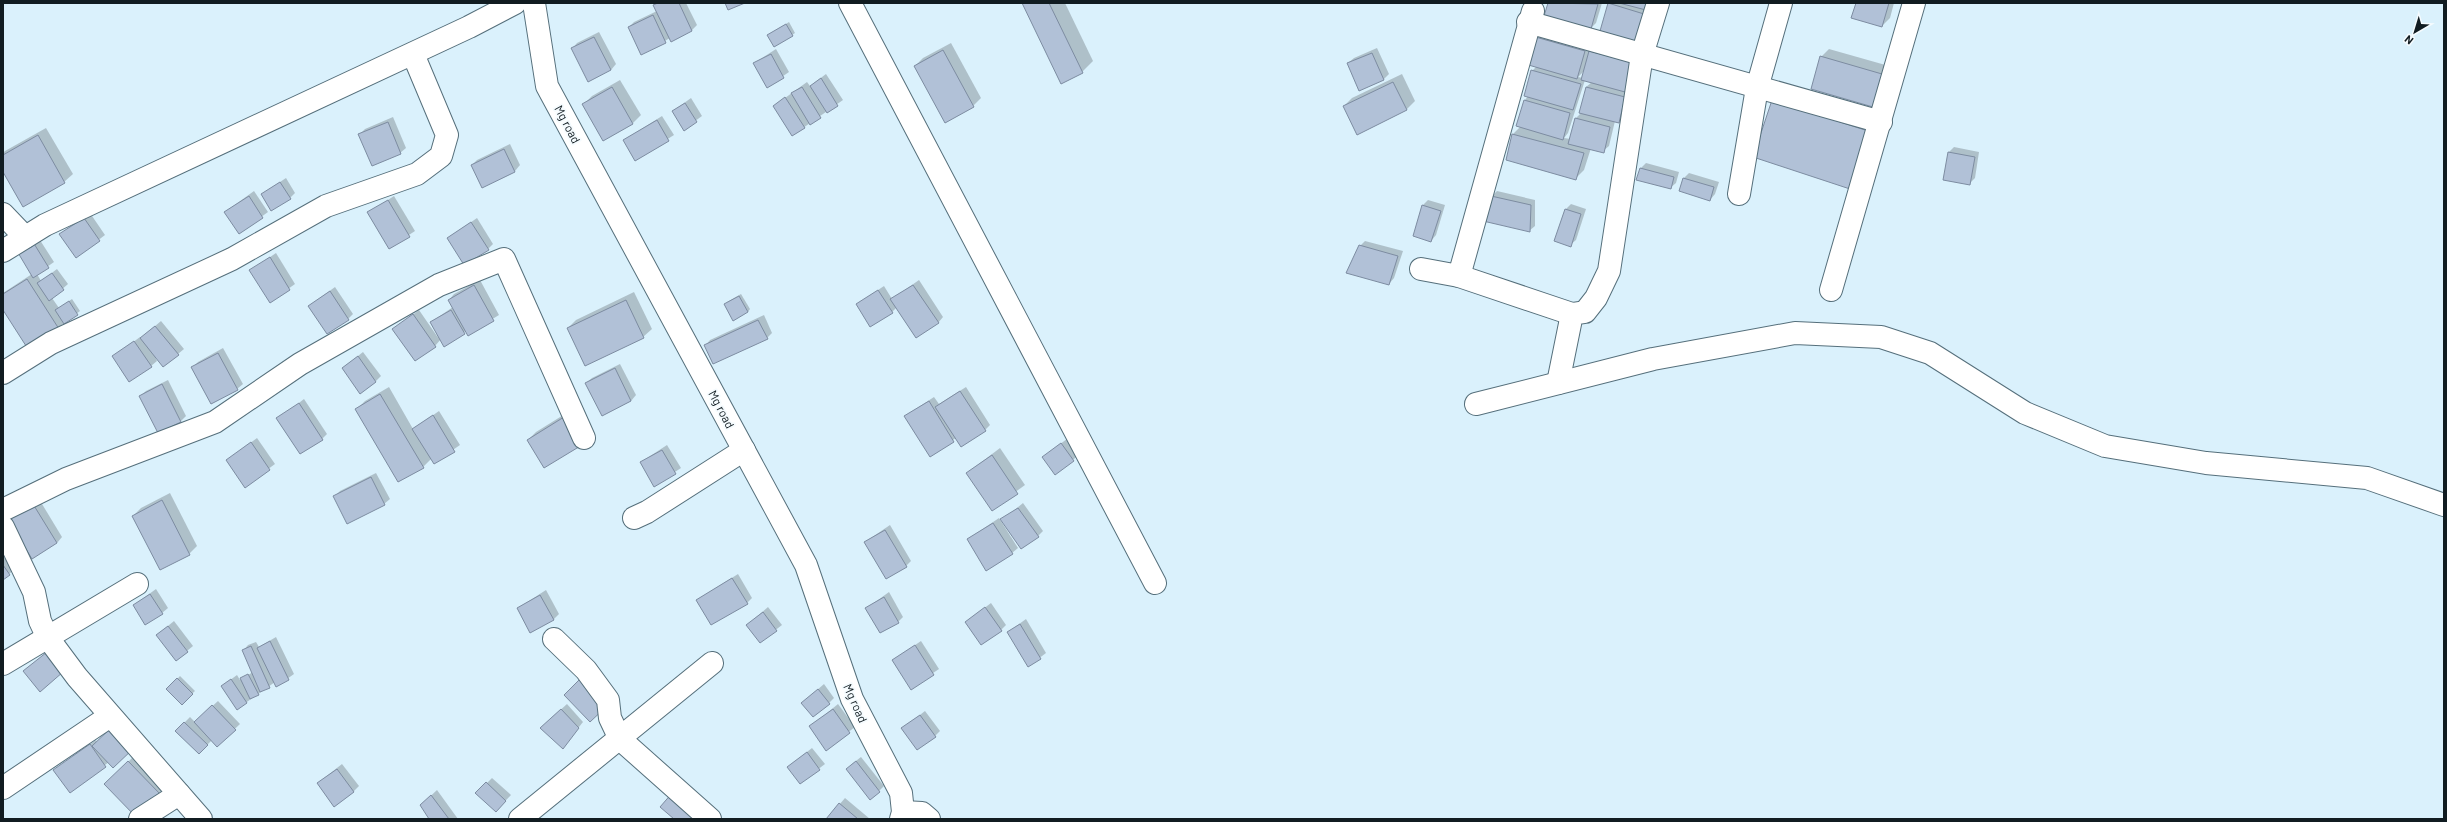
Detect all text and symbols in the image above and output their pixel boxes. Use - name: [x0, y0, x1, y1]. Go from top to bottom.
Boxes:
- north arrow: [2395, 12, 2435, 52]
- text: N: [2402, 33, 2415, 48]
- street label: Mg road: [552, 103, 584, 145]
- street label: Mg road: [706, 388, 738, 430]
- street label: Mg road: [841, 681, 871, 725]

